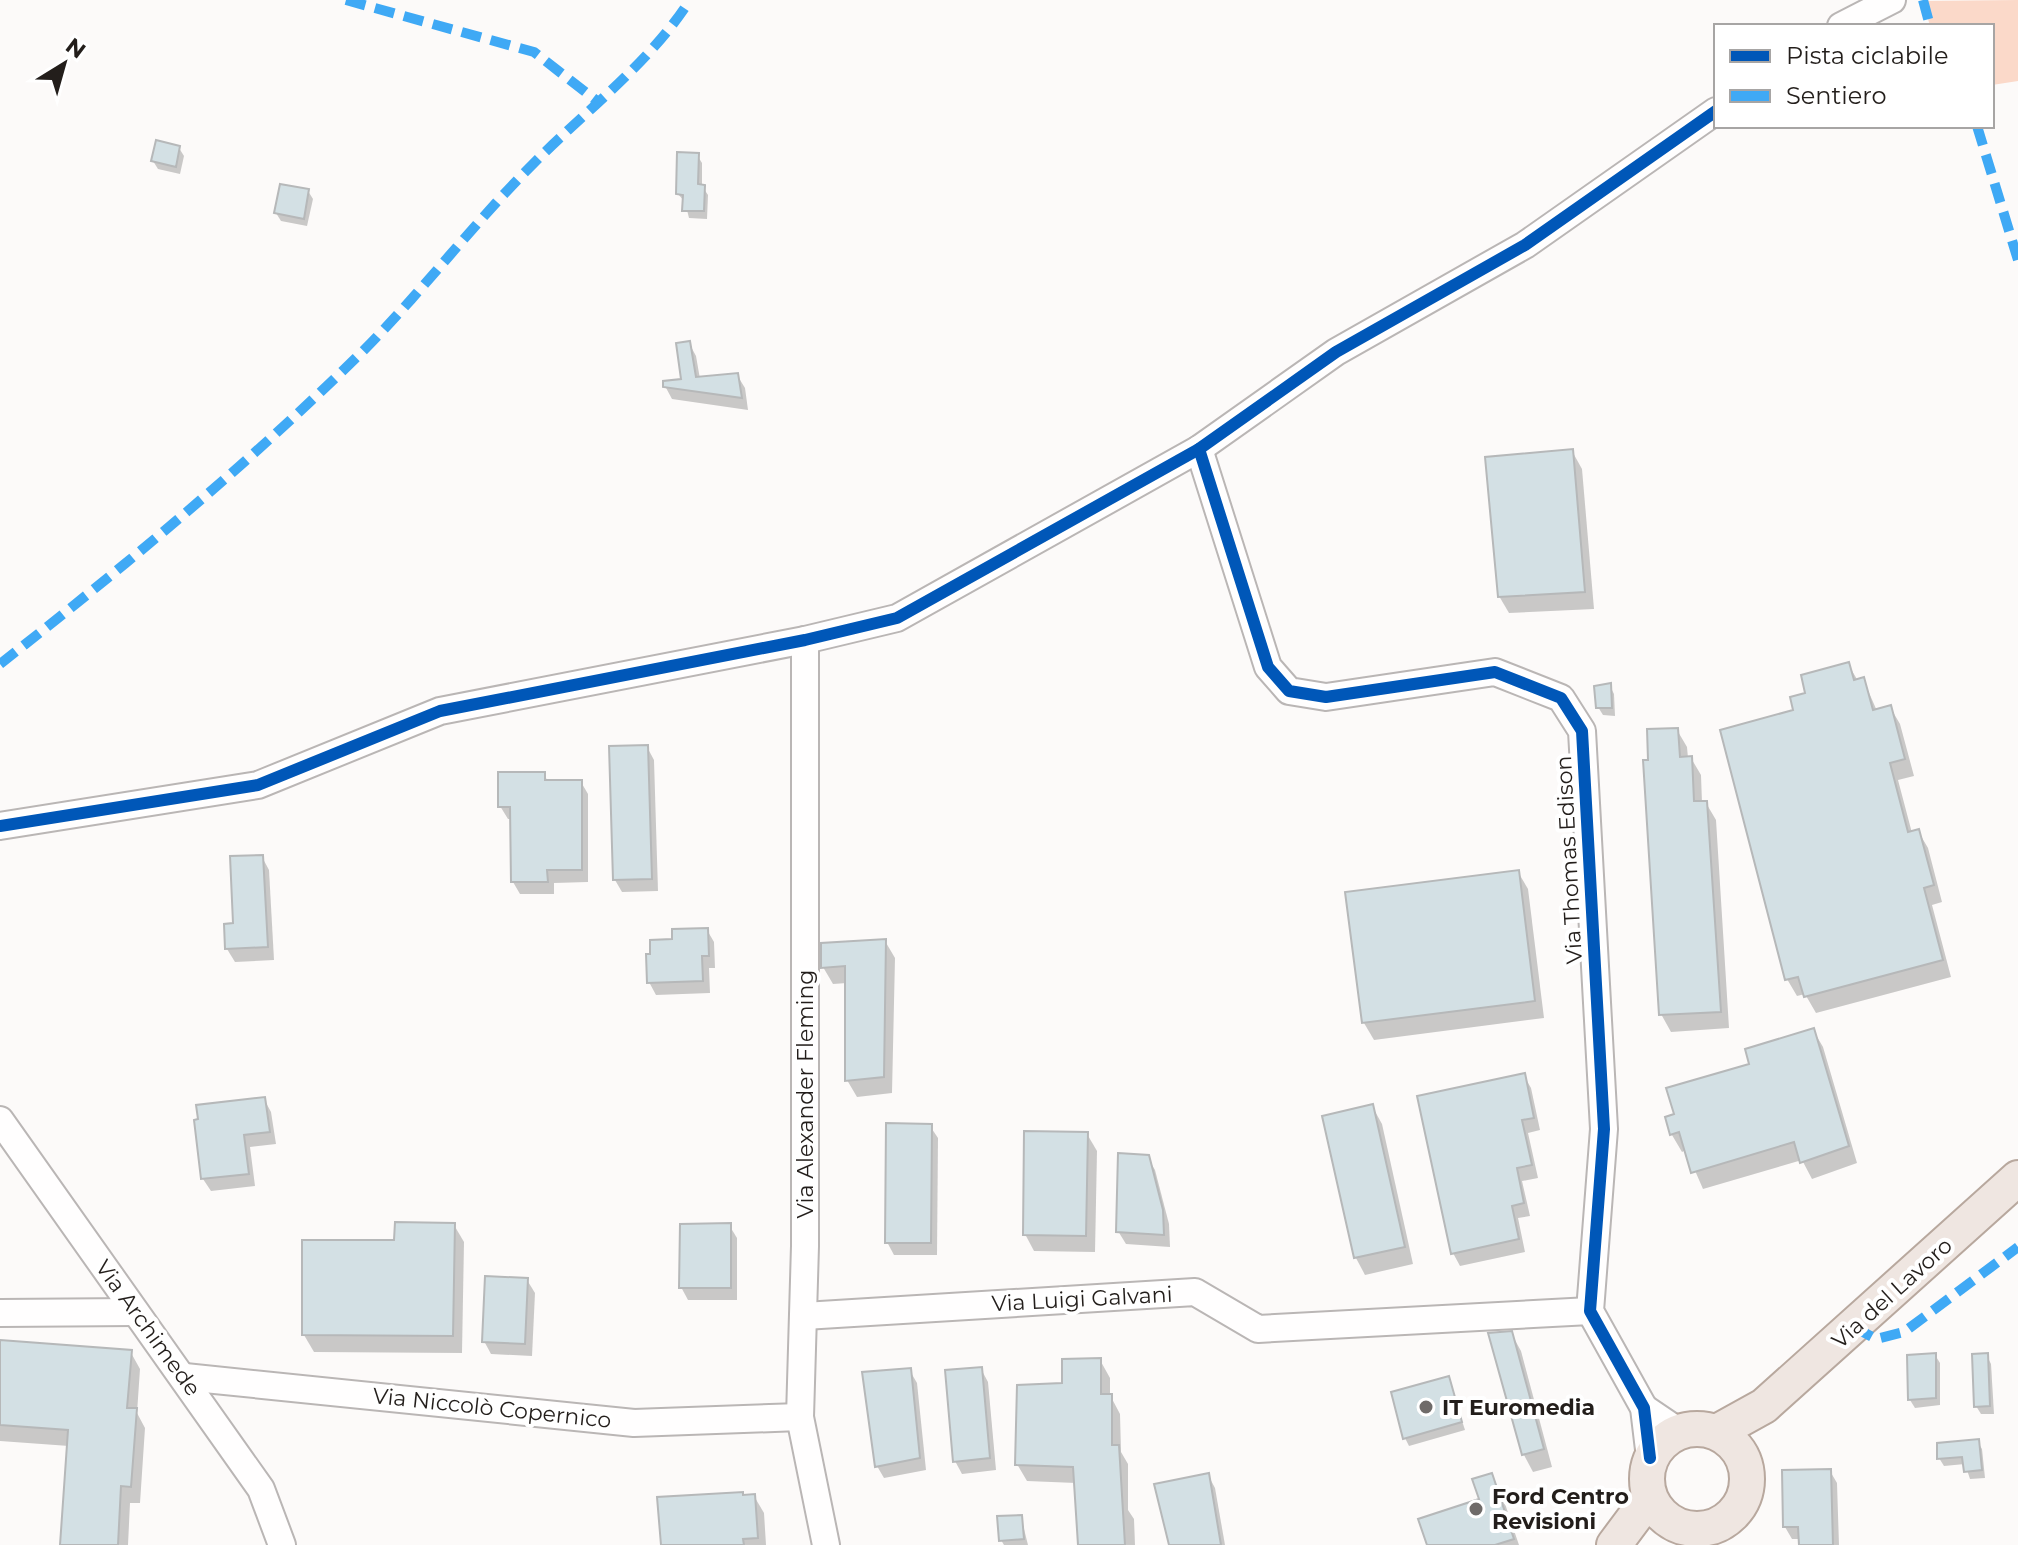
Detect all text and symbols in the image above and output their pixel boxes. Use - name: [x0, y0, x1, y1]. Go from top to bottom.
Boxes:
- north arrow: [24, 24, 104, 104]
- legend: [1714, 24, 1994, 128]
- text: N: [61, 32, 91, 65]
- text: Pista ciclabile: [1786, 41, 1949, 70]
- text: Sentiero: [1786, 81, 1887, 110]
- street label: Via Thomas Edison: [1550, 755, 1588, 965]
- street label: Via Alexander Fleming: [792, 970, 819, 1218]
- street label: Via del Lavoro: [1826, 1232, 1958, 1354]
- street label: Via Archimede: [90, 1255, 206, 1401]
- street label: Via Luigi Galvani: [991, 1281, 1173, 1317]
- street label: Via Niccolò Copernico: [371, 1382, 613, 1434]
- place label: IT Euromedia: [1442, 1394, 1595, 1421]
- marker: IT Euromedia: [1417, 1398, 1435, 1416]
- place label: Ford Centro Revisioni: [1492, 1483, 1629, 1535]
- marker: Ford Centro Revisioni: [1467, 1500, 1485, 1518]

